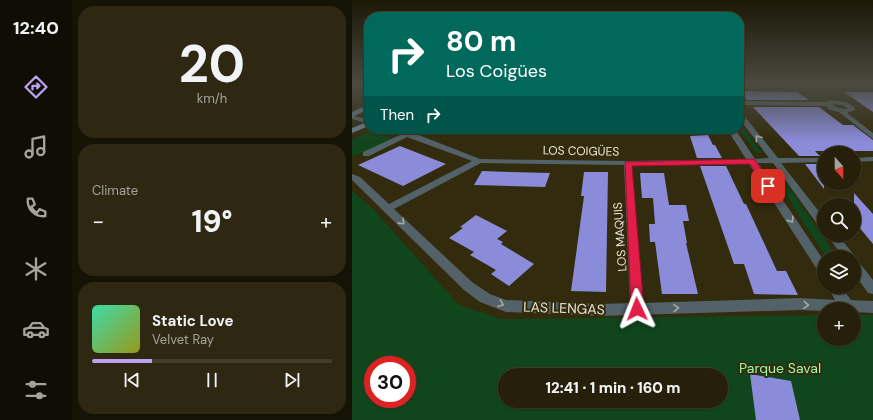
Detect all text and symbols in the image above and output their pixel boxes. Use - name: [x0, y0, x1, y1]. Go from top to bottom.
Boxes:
- text: 12:40: [13, 16, 59, 40]
- text: 80 m: [446, 23, 516, 60]
- icon: right: [380, 28, 432, 80]
- text: 20: [179, 30, 245, 98]
- text: Los Coigües: [446, 59, 547, 83]
- icon: directions: [22, 73, 50, 101]
- text: km/h: [197, 90, 227, 107]
- icon: right: [422, 104, 444, 126]
- text: Then: [380, 105, 414, 125]
- icon: music: [22, 133, 50, 161]
- one-way arrow: [756, 135, 763, 142]
- street label: LOS COIGÜES: [543, 142, 619, 160]
- north arrow: [817, 146, 861, 190]
- map controls: [817, 146, 861, 346]
- pin: [751, 169, 785, 203]
- icon: arrive: [757, 175, 779, 197]
- text: Climate: [92, 182, 138, 199]
- icon: phone: [22, 194, 50, 222]
- button: search: [817, 198, 861, 242]
- text: 19°: [191, 202, 233, 241]
- street label: LOS MAQUIS: [610, 202, 630, 272]
- text: −: [92, 207, 104, 236]
- text: +: [320, 207, 332, 236]
- one-way arrow: [786, 216, 794, 223]
- one-way arrow: [397, 217, 405, 225]
- button: layers: [817, 250, 861, 294]
- icon: climate: [22, 255, 50, 283]
- position arrow: [616, 288, 658, 330]
- street label: LAS LENGAS: [523, 298, 605, 318]
- one-way arrow: [497, 299, 504, 307]
- one-way arrow: [803, 300, 809, 309]
- button: +: [817, 302, 861, 346]
- one-way arrow: [673, 304, 679, 312]
- text: Static Love: [152, 311, 233, 331]
- icon: car: [22, 315, 50, 343]
- text: Velvet Ray: [152, 331, 214, 348]
- speed limit sign: 30: [364, 356, 416, 408]
- park label: Parque Saval: [739, 359, 821, 377]
- icon: previous: [121, 369, 143, 391]
- icon: pause: [201, 369, 223, 391]
- icon: next: [281, 369, 303, 391]
- icon: filters: [22, 376, 50, 404]
- text: 12:41 · 1 min · 160 m: [545, 378, 681, 398]

